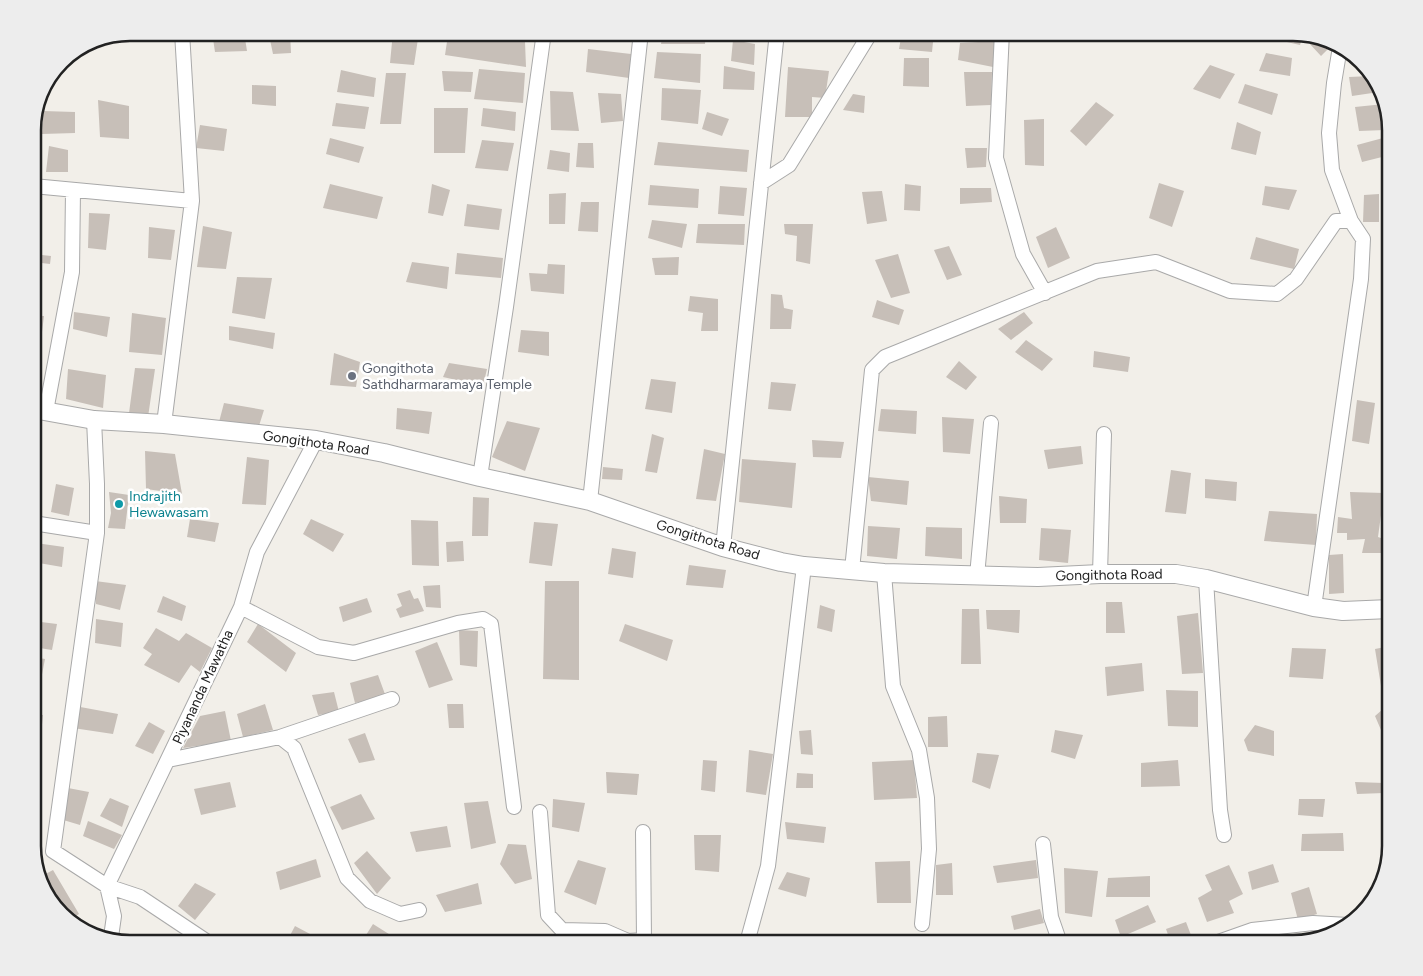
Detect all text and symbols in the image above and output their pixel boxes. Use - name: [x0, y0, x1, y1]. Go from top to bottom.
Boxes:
- place label: Gongithota Sathdharmaramaya Temple: [362, 360, 532, 393]
- marker: Gongithota Sathdharmaramaya Temple: [346, 370, 358, 382]
- street label: Gongithota Road: [262, 427, 370, 459]
- place label: Indrajith Hewawasam: [129, 488, 208, 521]
- marker: Indrajith Hewawasam: [113, 498, 125, 510]
- street label: Gongithota Road: [654, 516, 762, 564]
- street label: Gongithota Road: [1055, 566, 1163, 584]
- street label: Piyananda Mawatha: [169, 627, 237, 747]

